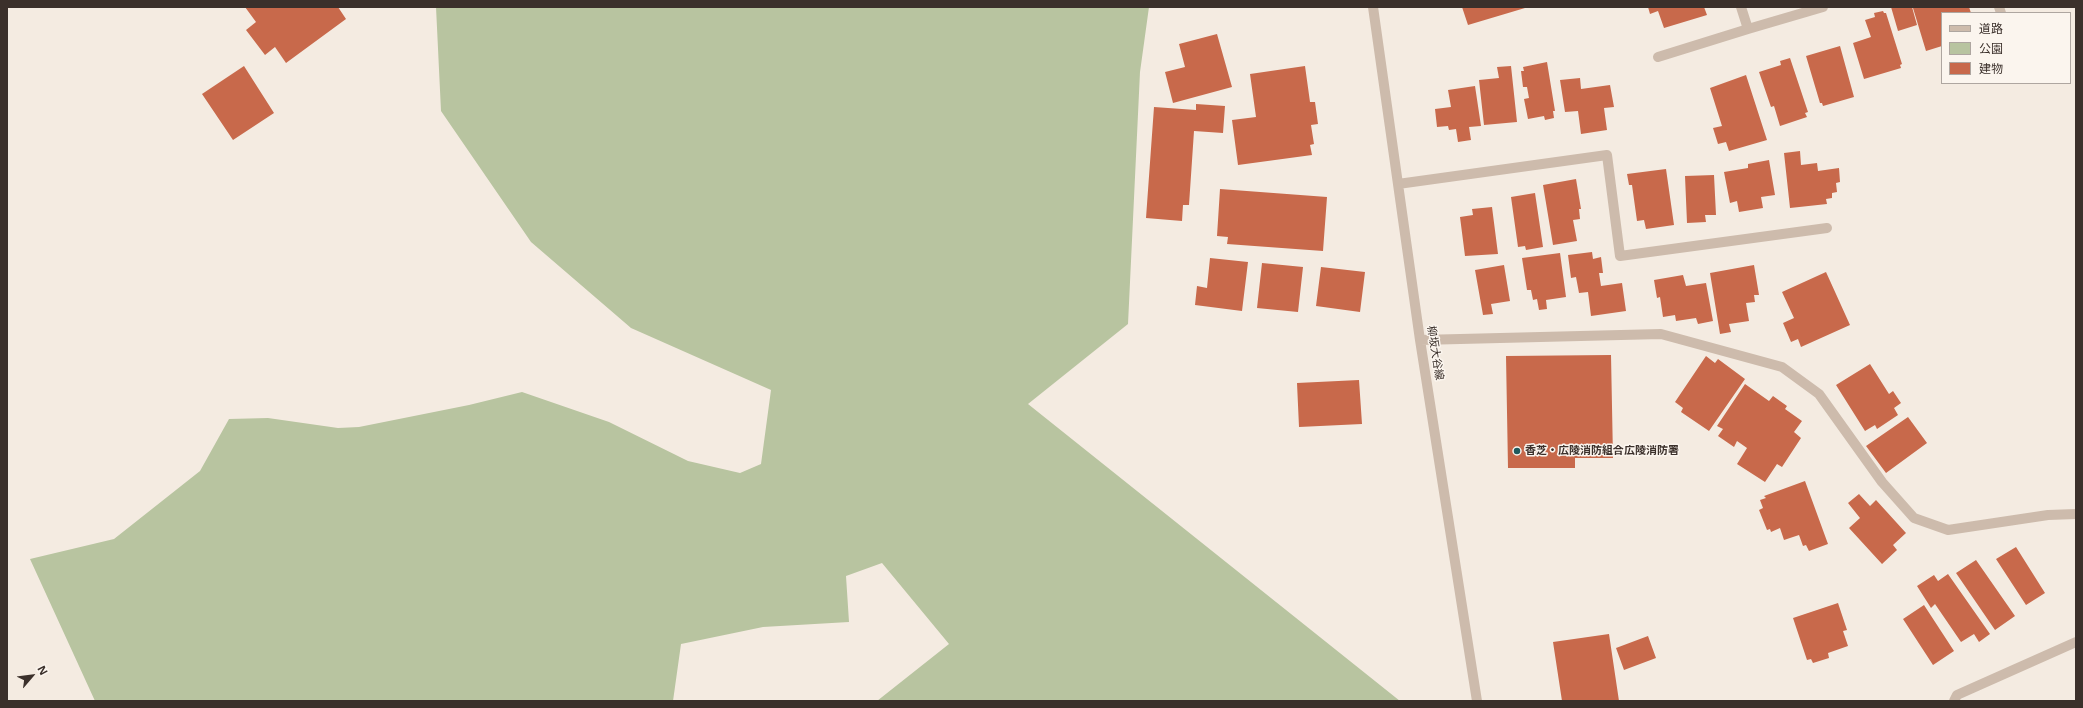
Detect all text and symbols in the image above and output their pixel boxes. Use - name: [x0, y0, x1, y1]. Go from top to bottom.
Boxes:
- legend: [1941, 12, 2071, 84]
- text: 道路: [1979, 20, 2003, 37]
- text: 公園: [1979, 40, 2003, 57]
- text: 建物: [1979, 60, 2003, 77]
- street label: 柳坂大谷線: [1424, 325, 1446, 381]
- place label: 香芝・広陵消防組合広陵消防署: [1525, 444, 1679, 458]
- marker: 香芝・広陵消防組合広陵消防署: [1512, 446, 1522, 456]
- north arrow: [12, 656, 52, 696]
- text: N: [34, 663, 52, 678]

